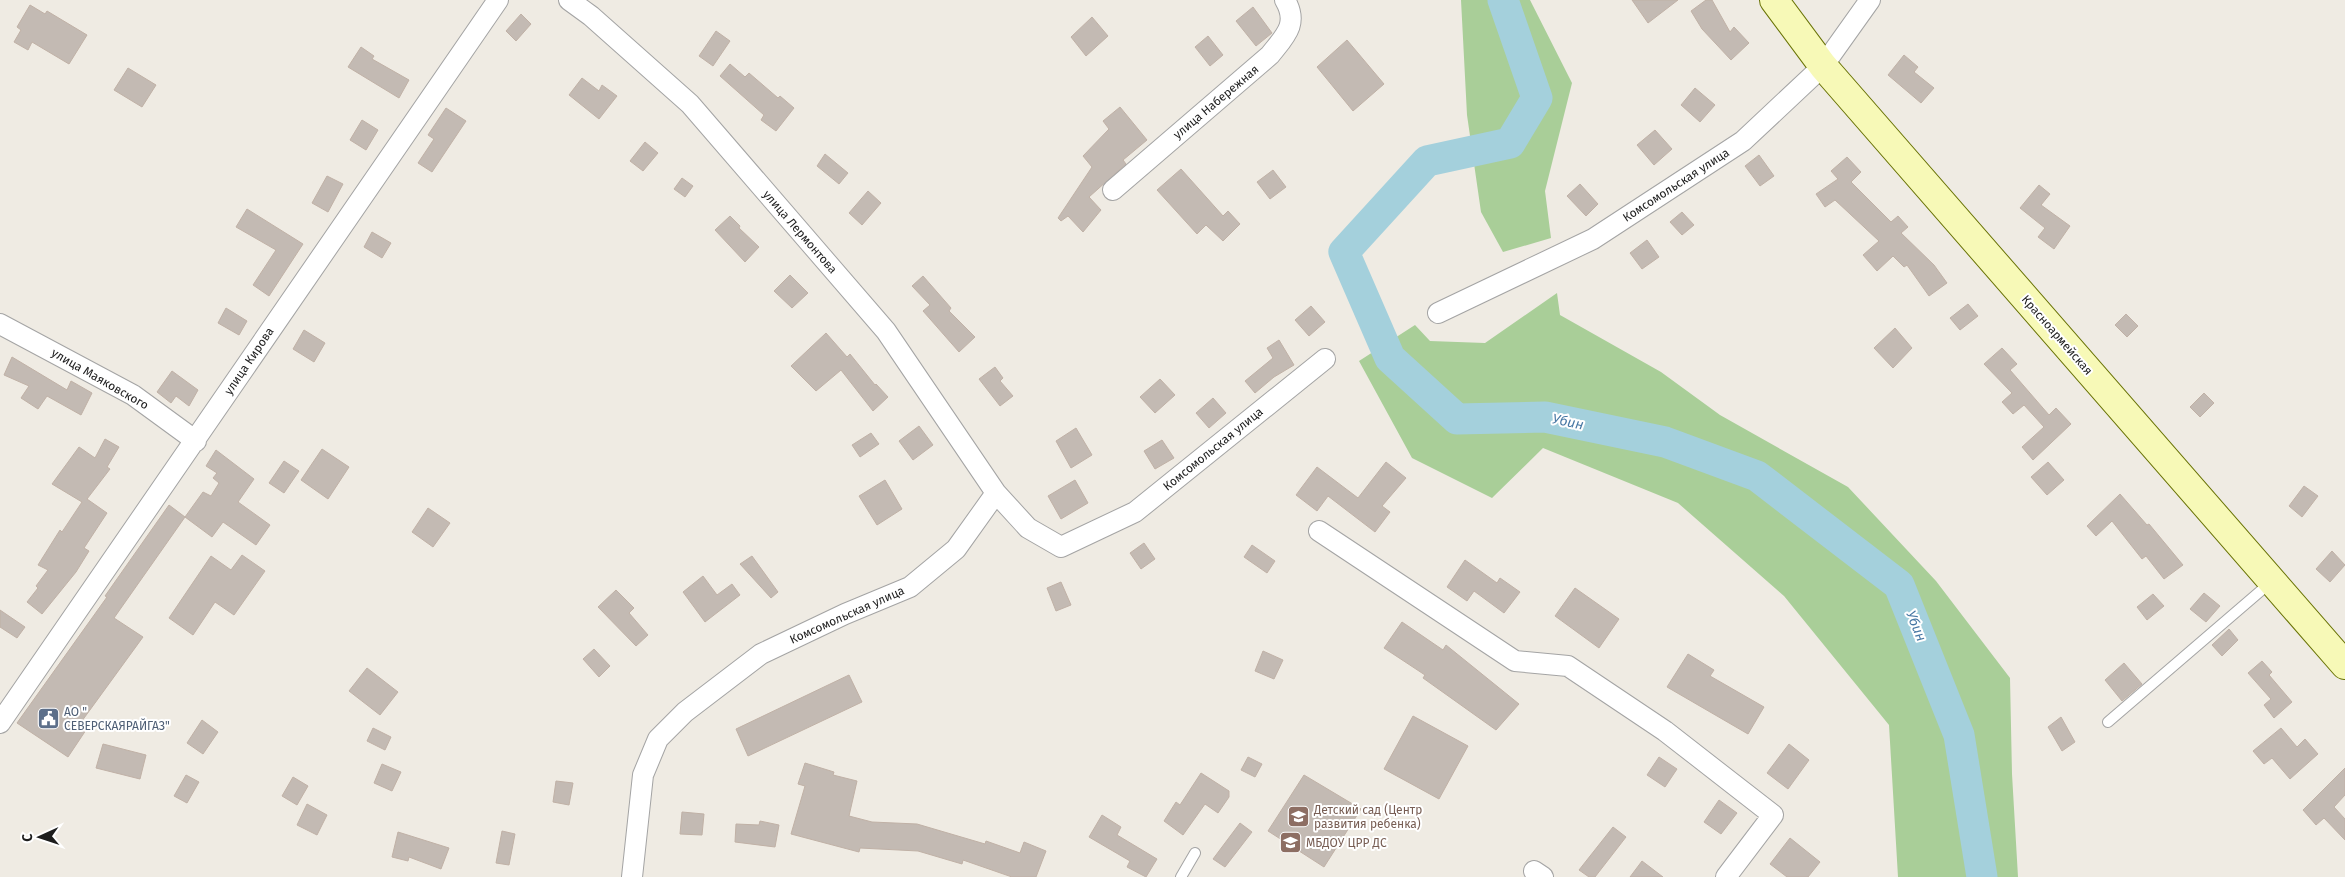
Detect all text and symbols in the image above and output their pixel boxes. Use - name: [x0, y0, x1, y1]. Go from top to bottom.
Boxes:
- street label: улица Набережная: [1170, 62, 1262, 142]
- street label: Комсомольская улица: [1620, 145, 1732, 225]
- street label: улица Лермонтова: [760, 188, 840, 276]
- street label: Красноармейская: [2019, 292, 2095, 378]
- street label: улица Кирова: [221, 325, 277, 397]
- street label: улица Маяковского: [49, 346, 151, 412]
- street label: Комсомольская улица: [1160, 405, 1266, 493]
- water label: Убин: [1551, 410, 1585, 434]
- street label: Комсомольская улица: [787, 583, 907, 647]
- water label: Убин: [1902, 608, 1930, 644]
- place label: АО " СЕВЕРСКАЯРАЙГАЗ": [64, 705, 170, 733]
- public building icon: АО " СЕВЕРСКАЯРАЙГАЗ": [36, 707, 60, 731]
- place label: Детский сад (Центр развития ребенка): [1313, 803, 1422, 831]
- school or university icon: Детский сад (Центр развития ребенка): [1286, 805, 1310, 829]
- north arrow: [15, 812, 65, 862]
- school or university icon: МБДОУ ЦРР ДС: [1278, 831, 1302, 855]
- text: С: [19, 833, 36, 842]
- place label: МБДОУ ЦРР ДС: [1306, 836, 1387, 850]

